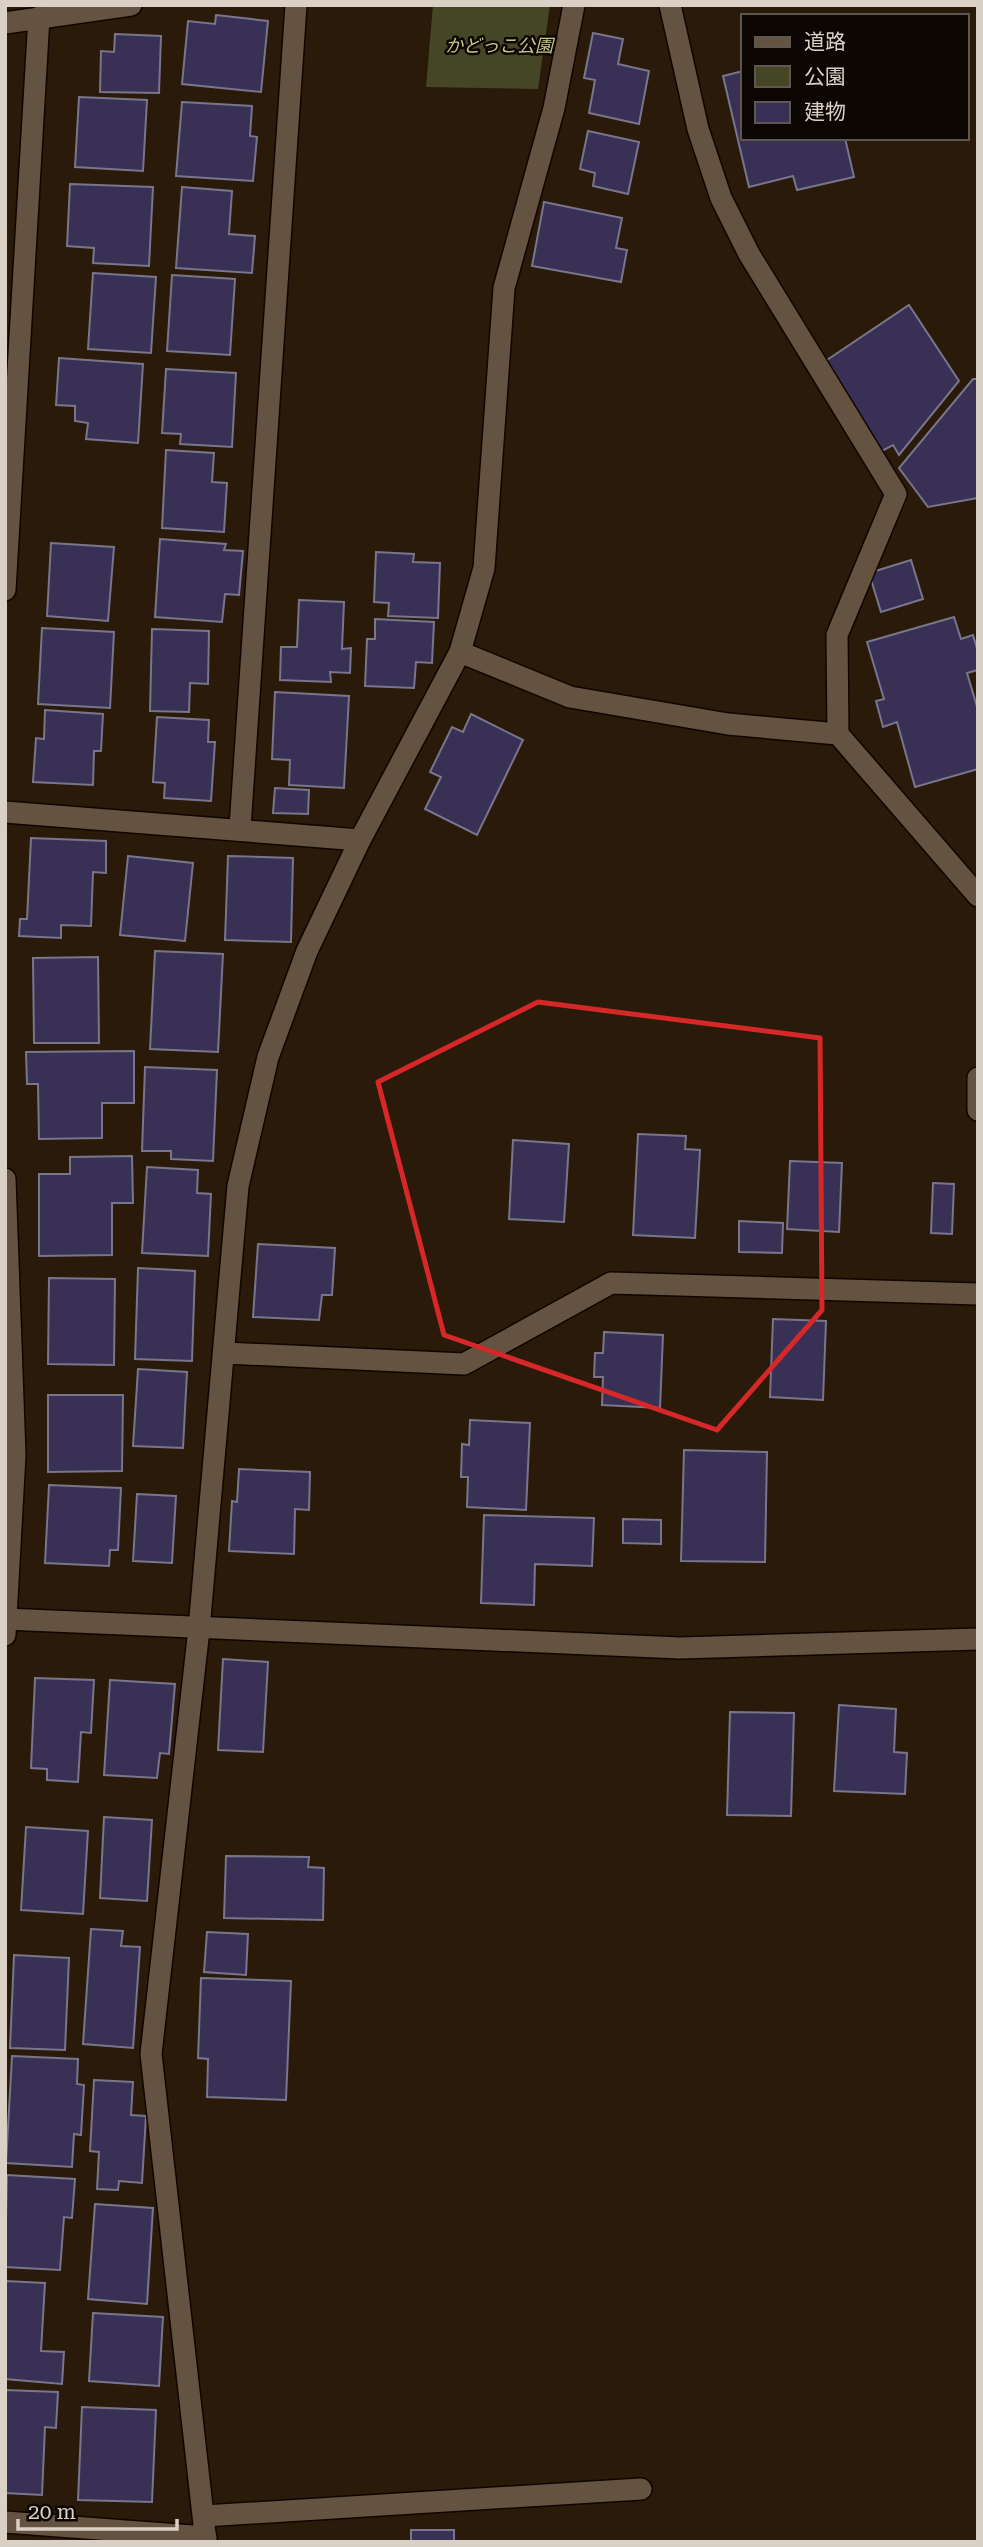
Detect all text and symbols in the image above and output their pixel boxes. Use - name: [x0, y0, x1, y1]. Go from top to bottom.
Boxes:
- legend: [741, 14, 969, 140]
- text: 道路: [804, 30, 846, 54]
- park label: かどっこ公園: [445, 35, 556, 56]
- text: 公園: [804, 65, 846, 89]
- text: 建物: [804, 100, 846, 124]
- scale bar: [18, 2488, 177, 2532]
- text: 20 m: [28, 2500, 76, 2524]

